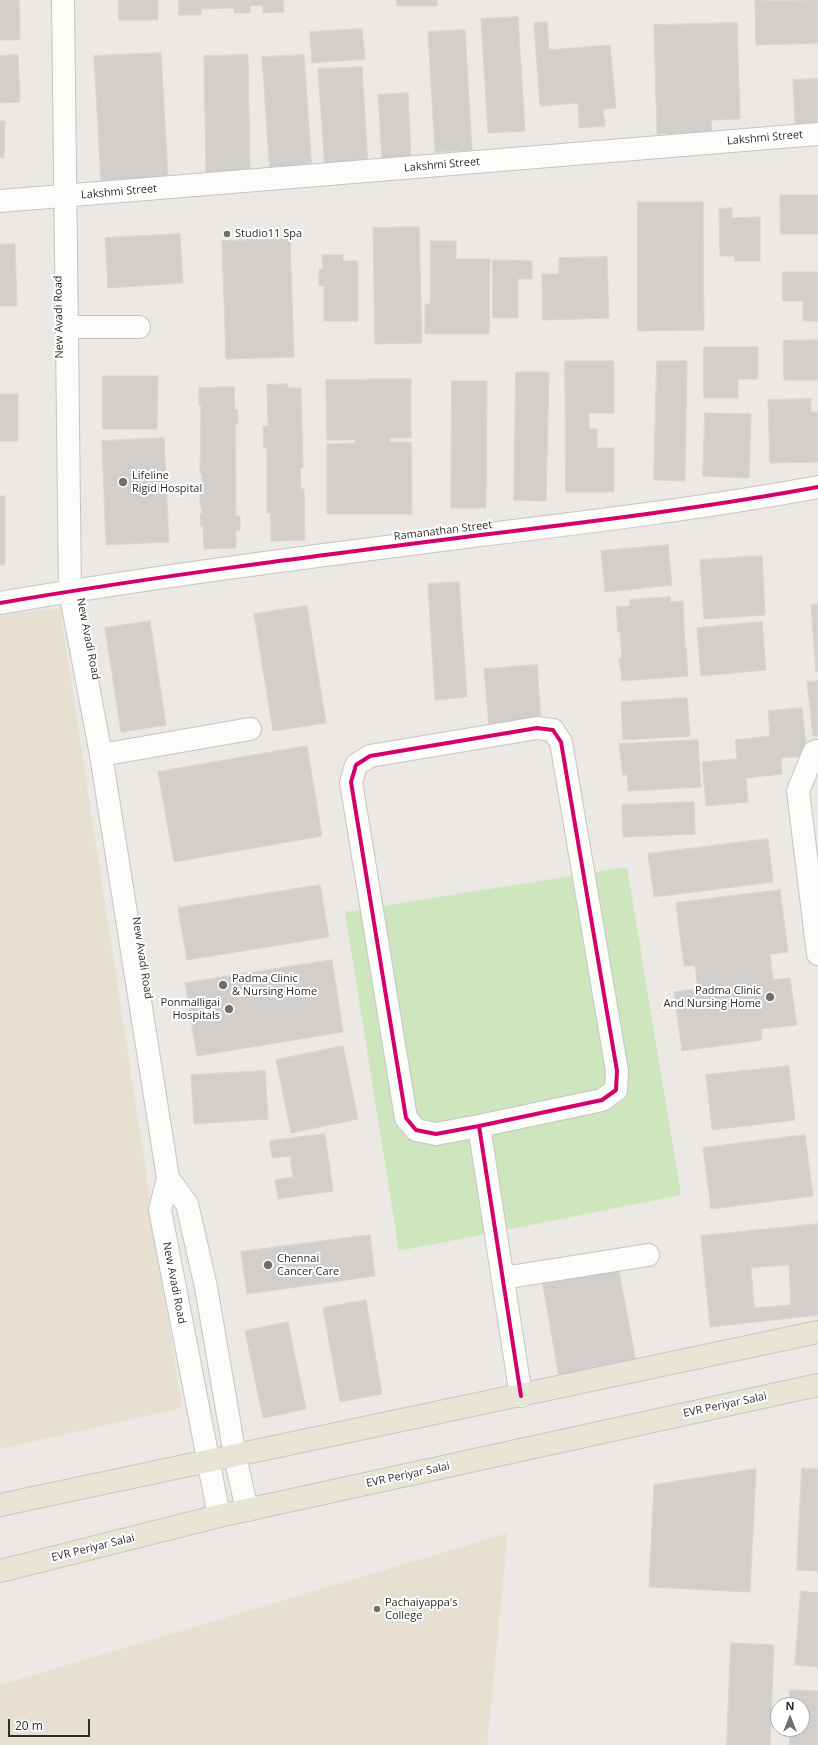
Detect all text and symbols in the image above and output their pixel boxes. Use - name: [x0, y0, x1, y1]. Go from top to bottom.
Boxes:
- street label: Lakshmi Street: [726, 128, 804, 148]
- street label: Lakshmi Street: [403, 155, 481, 175]
- street label: Lakshmi Street: [80, 182, 158, 202]
- place label: Studio11 Spa: [235, 227, 302, 241]
- marker: Studio11 Spa: [222, 229, 232, 239]
- street label: New Avadi Road: [52, 275, 66, 359]
- place label: Lifeline Rigid Hospital: [132, 469, 202, 495]
- marker: Lifeline Rigid Hospital: [117, 476, 129, 488]
- street label: Ramanathan Street: [393, 518, 493, 544]
- street label: New Avadi Road: [74, 597, 102, 681]
- street label: New Avadi Road: [129, 916, 155, 1000]
- place label: Padma Clinic & Nursing Home: [232, 972, 317, 998]
- marker: Padma Clinic & Nursing Home: [217, 979, 229, 991]
- place label: Padma Clinic And Nursing Home: [664, 984, 761, 1010]
- marker: Padma Clinic And Nursing Home: [764, 991, 776, 1003]
- place label: Ponmalligai Hospitals: [161, 996, 220, 1022]
- marker: Ponmalligai Hospitals: [223, 1003, 235, 1015]
- street label: New Avadi Road: [160, 1241, 188, 1325]
- place label: Chennai Cancer Care: [277, 1252, 339, 1278]
- marker: Chennai Cancer Care: [262, 1259, 274, 1271]
- street label: EVR Periyar Salai: [682, 1390, 768, 1420]
- street label: EVR Periyar Salai: [365, 1460, 451, 1490]
- street label: EVR Periyar Salai: [50, 1531, 136, 1565]
- place label: Pachaiyappa's College: [385, 1596, 457, 1622]
- marker: Pachaiyappa's College: [372, 1604, 382, 1614]
- north arrow: [770, 1697, 810, 1737]
- text: N: [786, 1698, 794, 1713]
- scale bar: [10, 1711, 92, 1737]
- text: 20 m: [15, 1717, 43, 1734]

